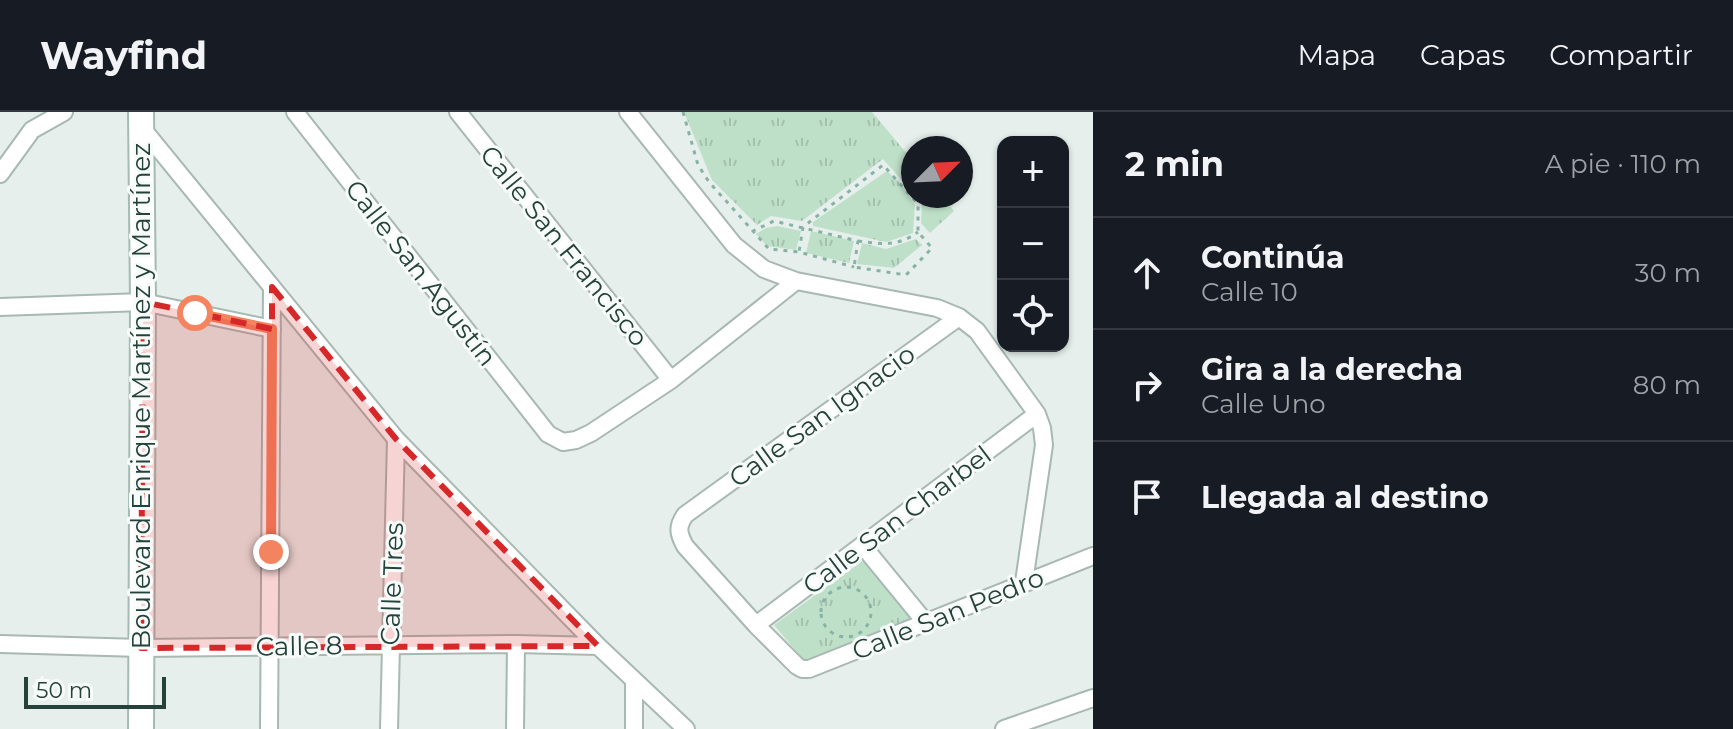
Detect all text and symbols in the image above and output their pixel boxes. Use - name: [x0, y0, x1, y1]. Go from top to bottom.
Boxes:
- text: Wayfind: [40, 32, 207, 79]
- text: Mapa: [1297, 38, 1376, 72]
- text: Capas: [1420, 38, 1505, 72]
- text: Compartir: [1549, 38, 1693, 72]
- north arrow: [901, 136, 973, 208]
- map controls: [997, 136, 1069, 352]
- button: +: [997, 136, 1069, 208]
- street label: Calle San Francisco: [473, 139, 655, 353]
- street label: Boulevard Enrique Martínez y Martínez: [125, 143, 157, 649]
- text: 2 min: [1125, 143, 1224, 185]
- text: A pie · 110 m: [1545, 148, 1701, 180]
- street label: Calle San Agustín: [338, 174, 504, 372]
- button: −: [997, 208, 1069, 280]
- text: Continúa: [1201, 239, 1344, 276]
- icon: ahead: [1125, 251, 1169, 295]
- text: 30 m: [1635, 257, 1701, 289]
- text: Calle 10: [1201, 276, 1298, 308]
- button: locate: [997, 280, 1069, 352]
- route start: [177, 295, 213, 331]
- street label: Calle San Ignacio: [723, 338, 921, 494]
- text: Gira a la derecha: [1201, 351, 1463, 388]
- icon: right: [1125, 363, 1169, 407]
- text: 80 m: [1633, 369, 1701, 401]
- text: Calle Uno: [1201, 388, 1326, 420]
- street label: Calle San Charbel: [796, 439, 998, 601]
- icon: arrive: [1125, 475, 1169, 519]
- text: Llegada al destino: [1201, 479, 1489, 516]
- street label: Calle Tres: [374, 522, 410, 646]
- route end: [253, 534, 289, 570]
- street label: Calle San Pedro: [847, 561, 1049, 667]
- street label: Calle 8: [255, 629, 343, 663]
- scale bar: [24, 673, 166, 709]
- text: 50 m: [36, 677, 92, 704]

